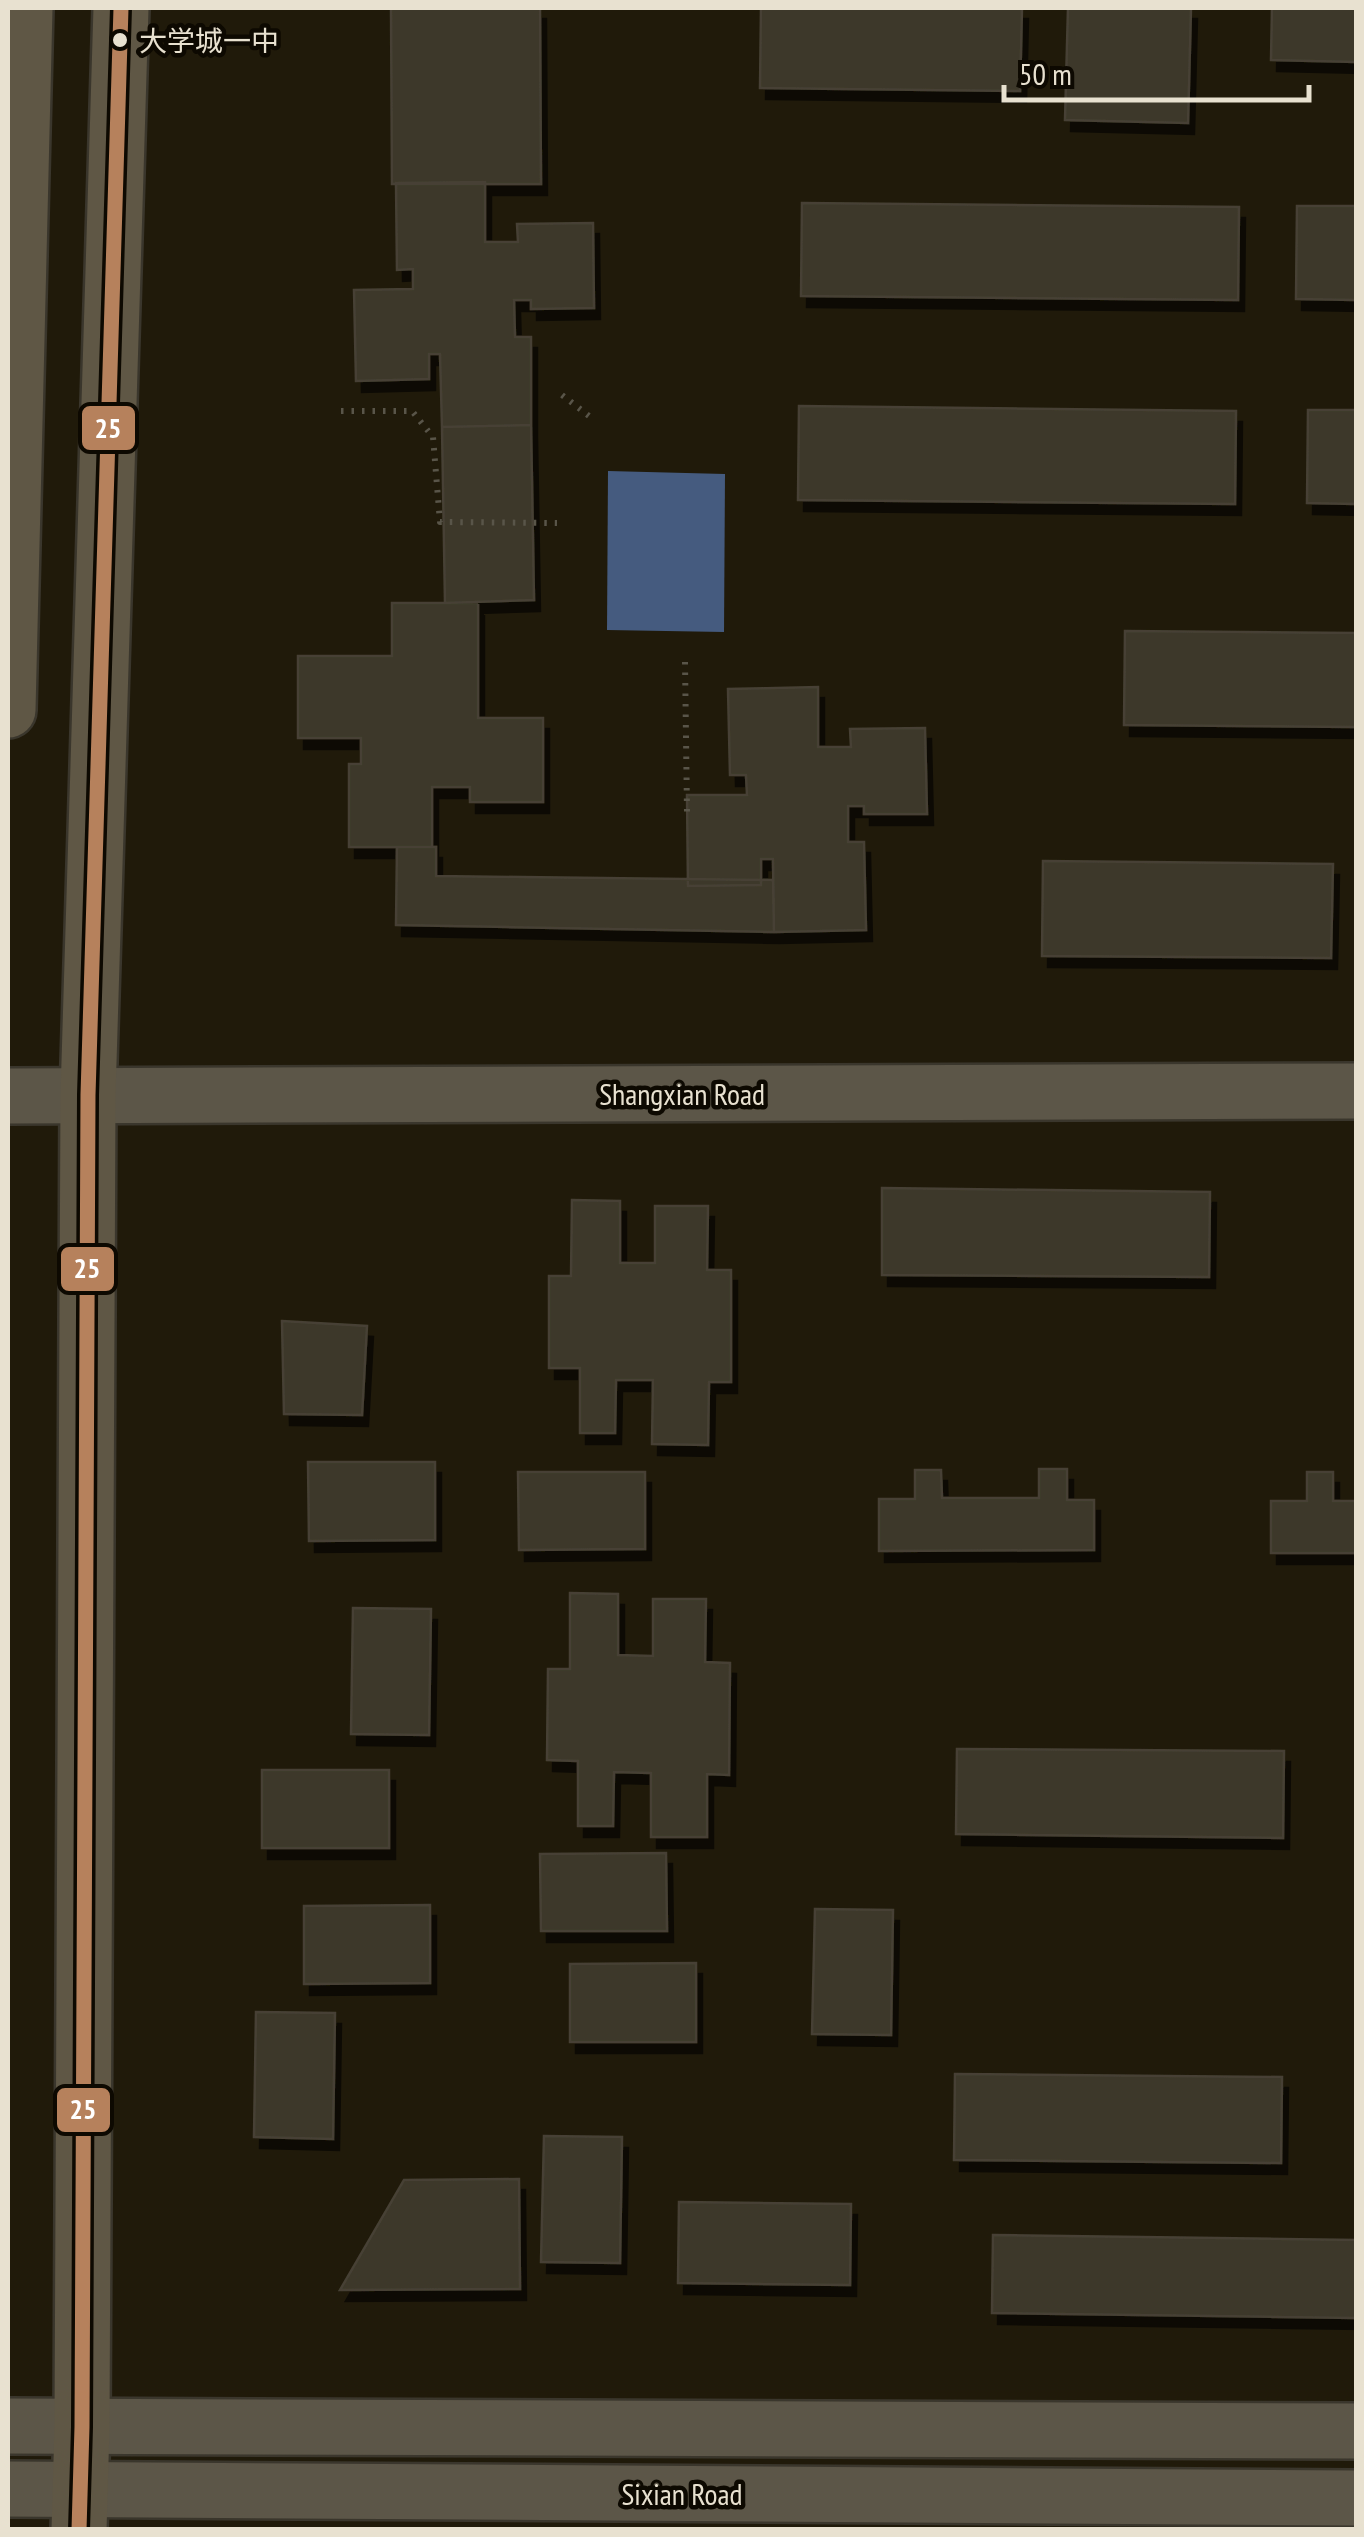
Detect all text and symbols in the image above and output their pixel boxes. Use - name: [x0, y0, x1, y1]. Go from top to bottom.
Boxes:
- place label: 大学城一中: [139, 22, 279, 59]
- marker: 大学城一中: [110, 30, 130, 50]
- scale bar: [1004, 40, 1309, 102]
- text: 50 m: [1019, 54, 1072, 93]
- line badge: 25: [80, 404, 137, 452]
- text: 25: [95, 409, 121, 446]
- street label: Shangxian Road: [599, 1074, 765, 1113]
- line badge: 25: [59, 1245, 116, 1293]
- text: 25: [74, 1249, 100, 1286]
- line badge: 25: [55, 2086, 112, 2134]
- text: 25: [70, 2090, 96, 2127]
- street label: Sixian Road: [622, 2474, 742, 2513]

